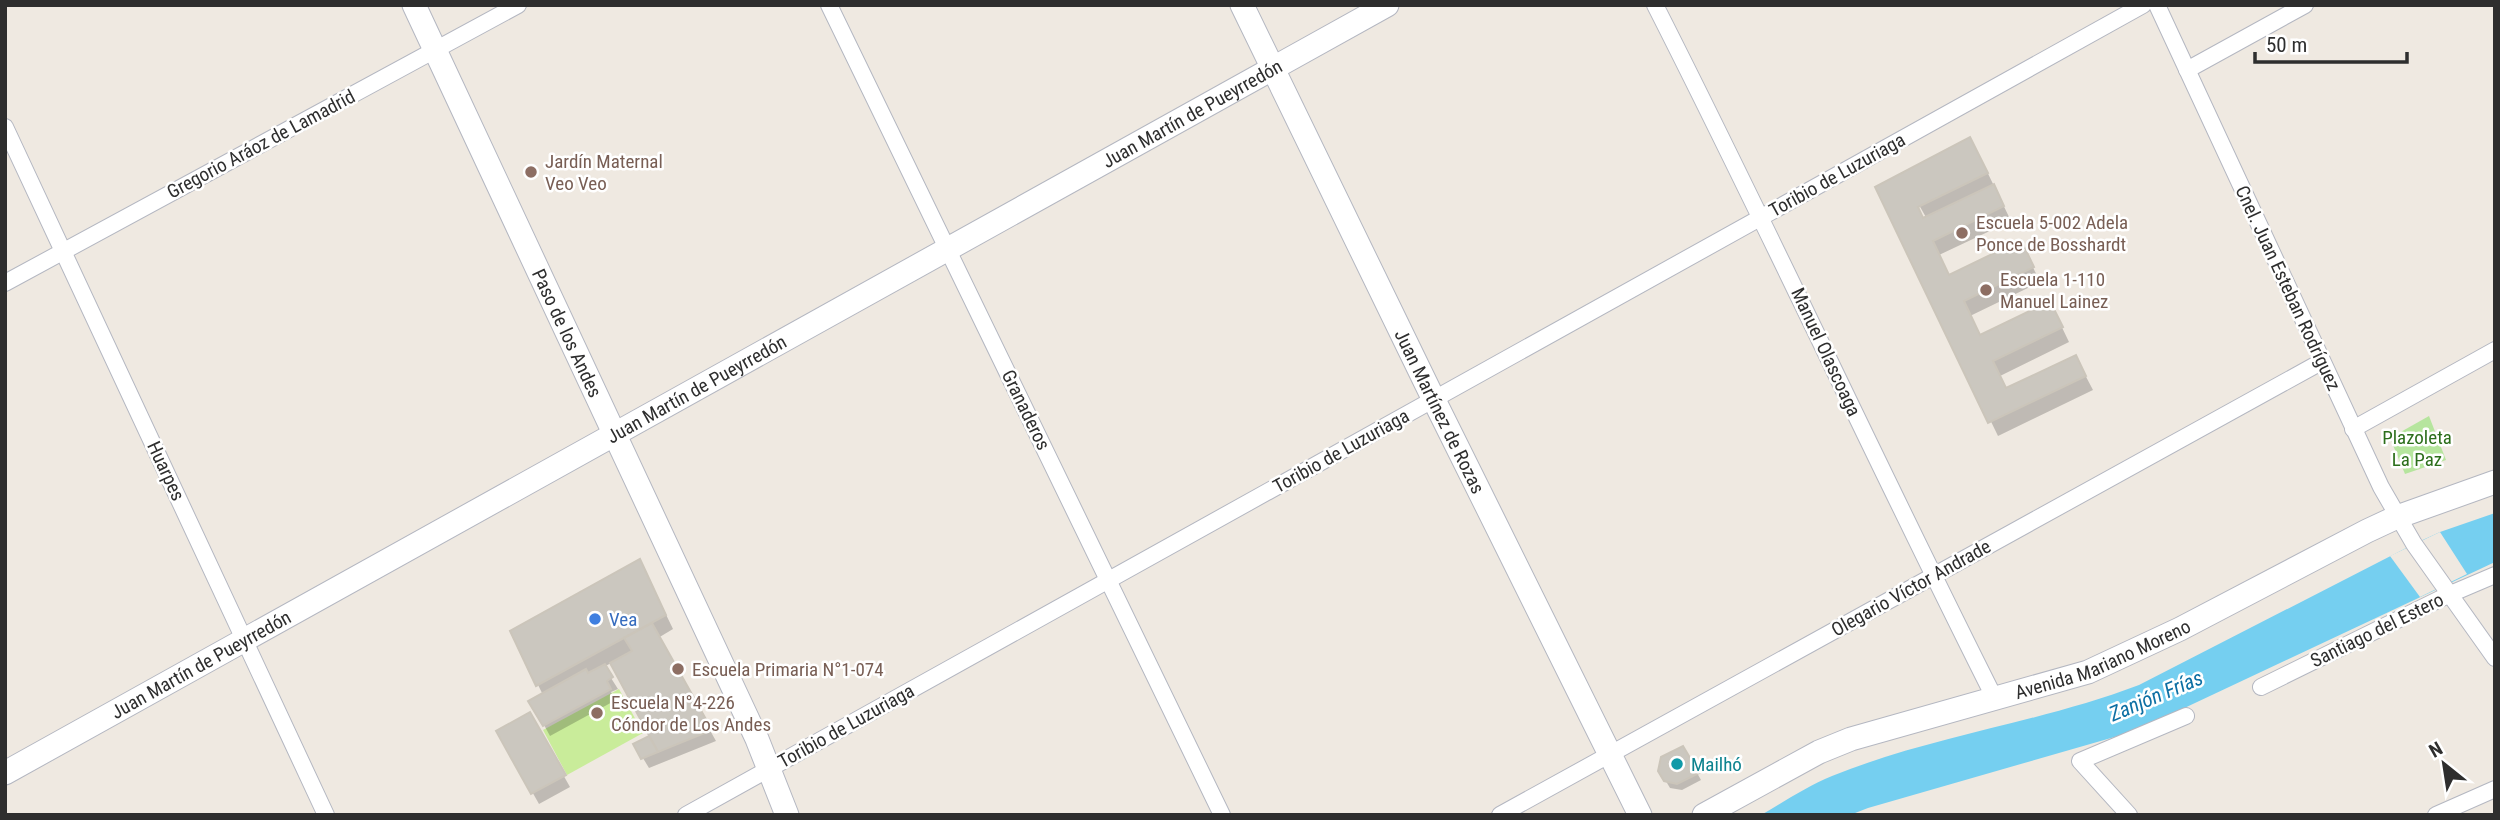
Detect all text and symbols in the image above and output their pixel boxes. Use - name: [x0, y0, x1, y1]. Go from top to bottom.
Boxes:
- scale bar: [2255, 21, 2407, 65]
- text: 50 m: [2266, 33, 2307, 57]
- street label: Juan Martín de Pueyrredón: [1098, 54, 1286, 173]
- street label: Gregorio Aráoz de Lamadrid: [163, 85, 359, 203]
- street label: Toribio de Luzuriaga: [1765, 128, 1909, 222]
- place label: Jardín Maternal Veo Veo: [545, 150, 663, 195]
- marker: Jardín Maternal Veo Veo: [523, 164, 539, 180]
- street label: Cnel. Juan Esteban Rodríguez: [2230, 182, 2346, 394]
- place label: Escuela 5-002 Adela Ponce de Bosshardt: [1976, 211, 2128, 256]
- marker: Escuela 5-002 Adela Ponce de Bosshardt: [1954, 225, 1970, 241]
- street label: Paso de los Andes: [527, 265, 607, 401]
- place label: Escuela 1-110 Manuel Lainez: [2000, 268, 2108, 313]
- marker: Escuela 1-110 Manuel Lainez: [1978, 282, 1994, 298]
- street label: Manuel Olascoaga: [1786, 284, 1866, 420]
- street label: Juan Martínez de Rozas: [1390, 326, 1490, 497]
- street label: Juan Martín de Pueyrredón: [602, 330, 790, 448]
- street label: Granaderos: [997, 366, 1055, 454]
- street label: Toribio de Luzuriaga: [1269, 404, 1413, 498]
- park label: Plazoleta La Paz: [2382, 426, 2452, 471]
- street label: Huarpes: [142, 438, 190, 504]
- street label: Olegario Víctor Andrade: [1827, 535, 1995, 641]
- street label: Santiago del Estero: [2307, 588, 2447, 672]
- street label: Juan Martín de Pueyrredón: [107, 605, 295, 723]
- place label: Vea: [609, 608, 637, 631]
- marker: Vea: [587, 611, 603, 627]
- street label: Avenida Mariano Moreno: [2012, 614, 2194, 704]
- place label: Escuela Primaria N°1-074: [692, 658, 884, 681]
- marker: Escuela Primaria N°1-074: [670, 661, 686, 677]
- water label: Zanjón Frías: [2105, 666, 2206, 727]
- street label: Toribio de Luzuriaga: [774, 679, 918, 773]
- place label: Escuela N°4-226 Cóndor de Los Andes: [611, 691, 771, 736]
- marker: Escuela N°4-226 Cóndor de Los Andes: [589, 705, 605, 721]
- north arrow: [2409, 729, 2479, 799]
- text: N: [2425, 737, 2447, 763]
- place label: Mailhó: [1691, 753, 1742, 776]
- marker: Mailhó: [1669, 756, 1685, 772]

